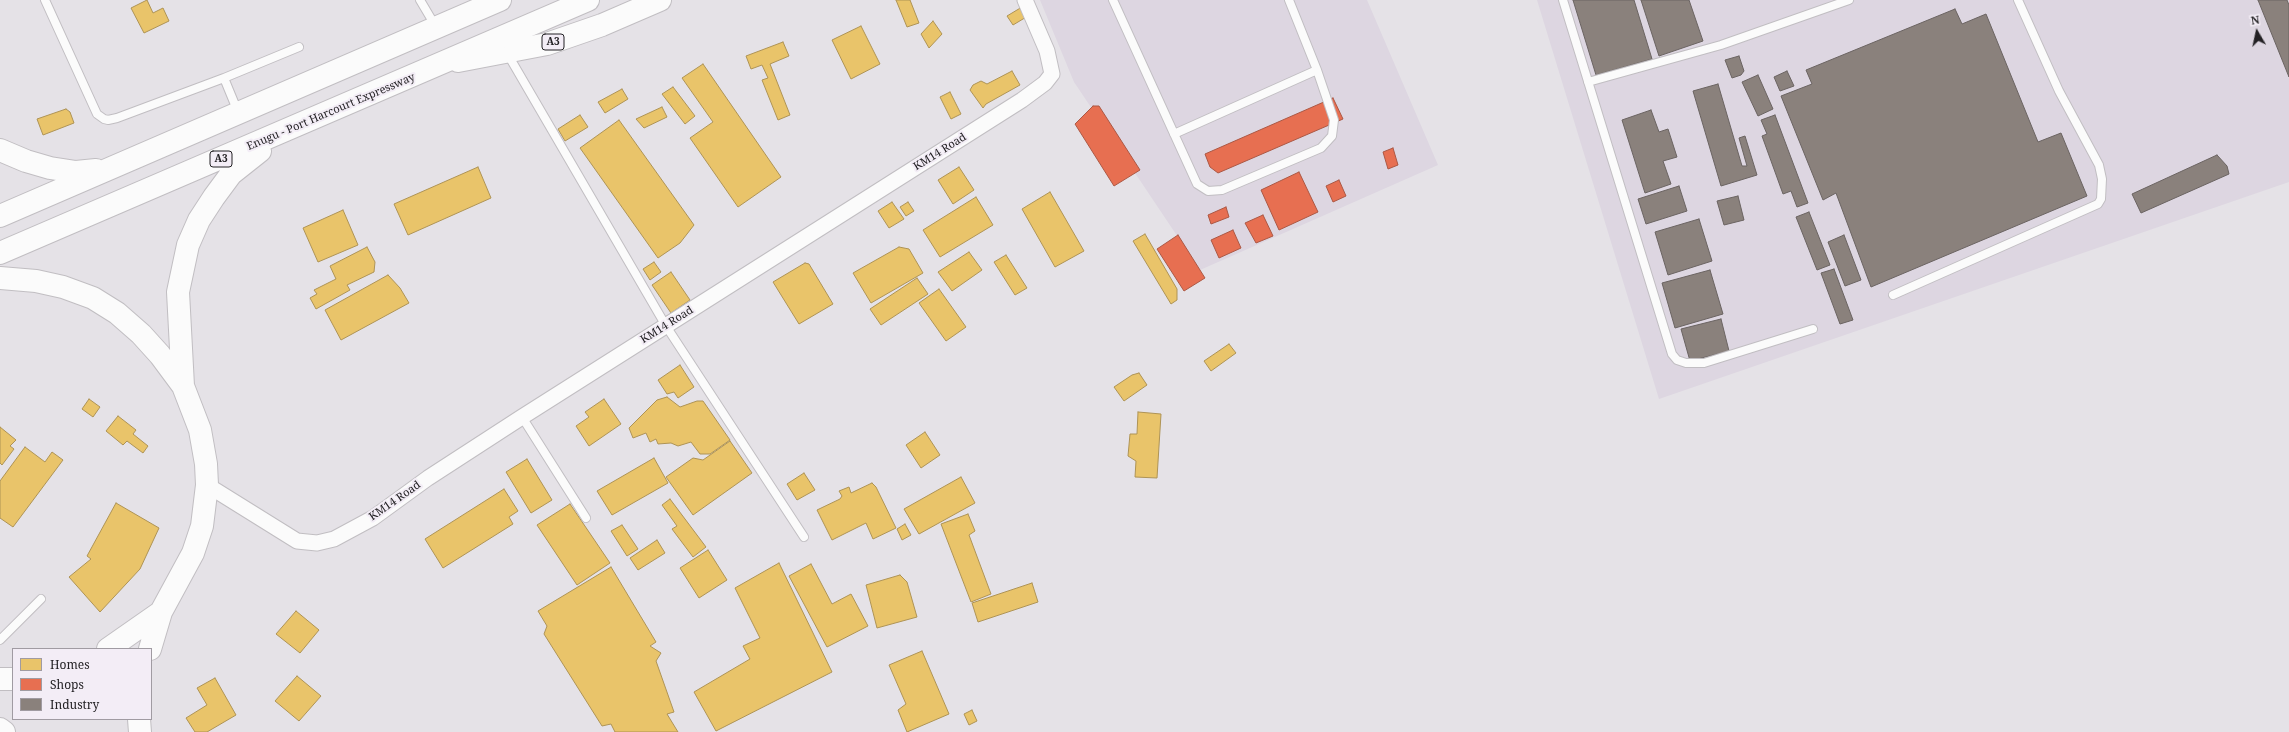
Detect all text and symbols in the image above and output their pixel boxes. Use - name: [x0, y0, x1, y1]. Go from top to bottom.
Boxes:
- north arrow: [2237, 12, 2277, 52]
- text: N: [2250, 12, 2260, 28]
- road number: A3: [542, 34, 564, 50]
- street label: Enugu - Port Harcourt Expressway: [245, 71, 417, 153]
- street label: KM14 Road: [911, 131, 969, 173]
- road number: A3: [210, 151, 232, 167]
- street label: KM14 Road: [638, 304, 696, 346]
- street label: KM14 Road: [367, 478, 423, 524]
- legend: [12, 648, 152, 720]
- text: Homes: [50, 656, 90, 673]
- text: Shops: [50, 676, 84, 693]
- text: Industry: [50, 696, 99, 713]

